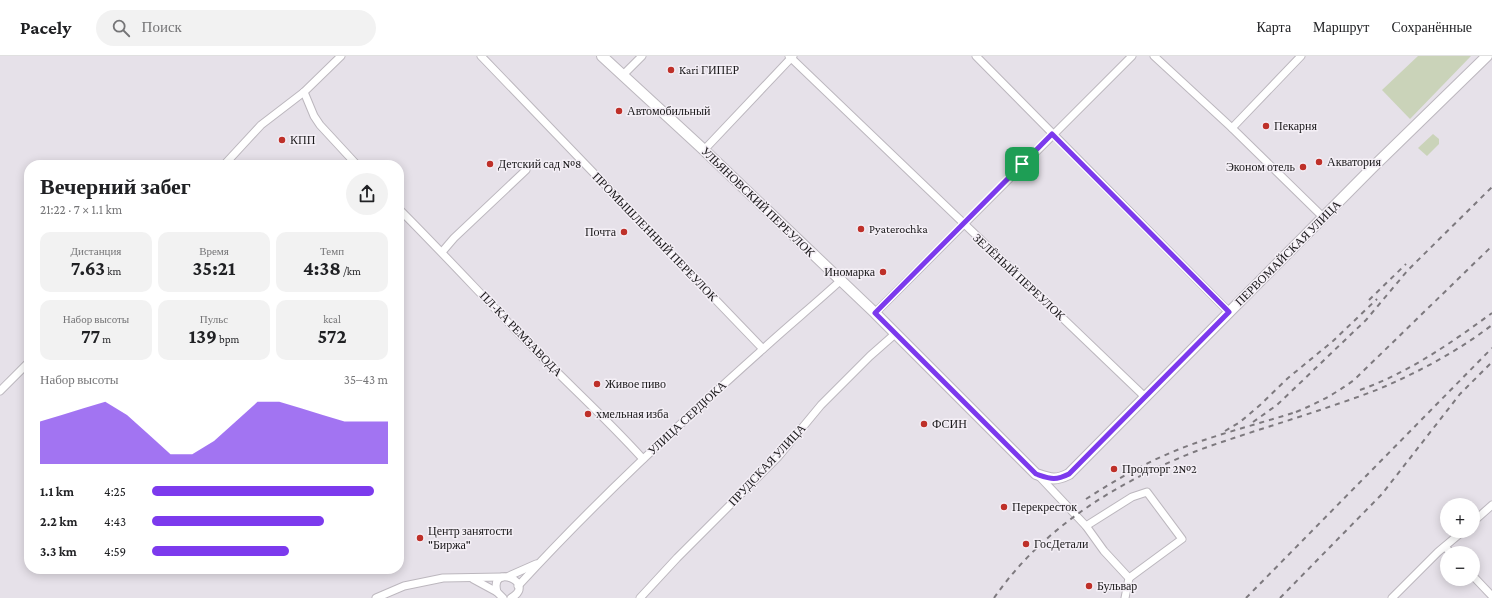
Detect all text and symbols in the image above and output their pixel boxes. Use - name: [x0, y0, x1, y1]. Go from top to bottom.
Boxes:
- search box: [96, 10, 376, 46]
- text: Pacely: [20, 17, 72, 38]
- icon: search: [110, 17, 132, 39]
- text: Поиск: [142, 19, 182, 35]
- text: Карта: [1256, 19, 1291, 35]
- text: Маршрут: [1313, 19, 1369, 35]
- text: Сохранённые: [1391, 19, 1472, 35]
- place label: Kari ГИПЕР: [679, 63, 740, 77]
- marker: Kari ГИПЕР: [666, 65, 676, 75]
- place label: Автомобильный: [627, 104, 711, 118]
- marker: Автомобильный: [614, 106, 624, 116]
- place label: Пекарня: [1274, 119, 1317, 133]
- marker: Пекарня: [1261, 121, 1271, 131]
- place label: КПП: [290, 133, 316, 147]
- marker: КПП: [277, 135, 287, 145]
- street label: УЛЬЯНОВСКИЙ ПЕРЕУЛОК: [698, 144, 818, 261]
- pin: [1005, 147, 1039, 181]
- icon: arrive: [1011, 153, 1033, 175]
- place label: Акватория: [1327, 155, 1382, 169]
- place label: Детский сад №8: [498, 157, 582, 171]
- marker: Акватория: [1314, 157, 1324, 167]
- marker: Детский сад №8: [485, 159, 495, 169]
- place label: Эконом отель: [1226, 160, 1296, 174]
- marker: Эконом отель: [1298, 162, 1308, 172]
- street label: ПРОМЫШЛЕННЫЙ ПЕРЕУЛОК: [590, 170, 721, 305]
- button: share: [346, 173, 388, 215]
- text: Вечерний забег: [40, 174, 191, 199]
- street label: ПЕРВОМАЙСКАЯ УЛИЦА: [1232, 197, 1344, 309]
- text: 21:22 · 7 × 1.1 km: [40, 202, 122, 217]
- place label: Pyaterochka: [869, 222, 928, 236]
- marker: Pyaterochka: [856, 224, 866, 234]
- place label: Почта: [585, 225, 617, 239]
- marker: Почта: [619, 227, 629, 237]
- street label: ЗЕЛЁНЫЙ ПЕРЕУЛОК: [970, 231, 1069, 324]
- text: Дистанция: [71, 245, 121, 257]
- text: Время: [199, 245, 229, 257]
- text: Темп: [320, 245, 344, 257]
- text: 7.63: [71, 257, 105, 279]
- text: 35:21: [193, 257, 235, 279]
- text: 4:38: [303, 257, 341, 279]
- text: km: [105, 265, 121, 277]
- text: /km: [341, 265, 361, 277]
- place label: Иномарка: [824, 265, 876, 279]
- marker: Иномарка: [878, 267, 888, 277]
- street label: ПЛ-КА РЕМЗАВОДА: [477, 289, 565, 380]
- text: Набор высоты: [63, 313, 129, 325]
- text: Пульс: [200, 313, 228, 325]
- text: kcal: [323, 313, 341, 325]
- text: 77: [81, 325, 100, 347]
- text: 139: [189, 325, 217, 347]
- text: 572: [317, 325, 347, 347]
- text: m: [100, 333, 111, 345]
- text: bpm: [217, 333, 239, 345]
- text: Набор высоты: [40, 372, 119, 387]
- text: 35–43 m: [344, 372, 388, 387]
- place label: Живое пиво: [605, 377, 666, 391]
- street label: УЛИЦА СЕРДЮКА: [645, 378, 729, 458]
- marker: Живое пиво: [592, 379, 602, 389]
- place label: хмельная изба: [596, 407, 669, 421]
- marker: хмельная изба: [583, 409, 593, 419]
- place label: ФСИН: [932, 417, 967, 431]
- marker: ФСИН: [919, 419, 929, 429]
- street label: ПРУДСКАЯ УЛИЦА: [725, 421, 809, 509]
- place label: Продторг 2№2: [1122, 462, 1197, 476]
- marker: Продторг 2№2: [1109, 464, 1119, 474]
- text: 1.1 km: [40, 484, 74, 499]
- text: 4:25: [104, 484, 126, 499]
- map controls: [1440, 498, 1480, 586]
- button: +: [1440, 498, 1480, 538]
- place label: Перекресток: [1012, 500, 1077, 514]
- marker: Перекресток: [999, 502, 1009, 512]
- text: 2.2 km: [40, 514, 77, 529]
- text: 4:43: [104, 514, 126, 529]
- place label: Центр занятости "Биржа": [428, 524, 513, 552]
- marker: Центр занятости "Биржа": [415, 533, 425, 543]
- place label: ГосДетали: [1034, 537, 1089, 551]
- marker: ГосДетали: [1021, 539, 1031, 549]
- text: 3.3 km: [40, 544, 77, 559]
- text: 4:59: [104, 544, 126, 559]
- button: −: [1440, 546, 1480, 586]
- place label: Бульвар: [1097, 579, 1137, 593]
- marker: Бульвар: [1084, 581, 1094, 591]

